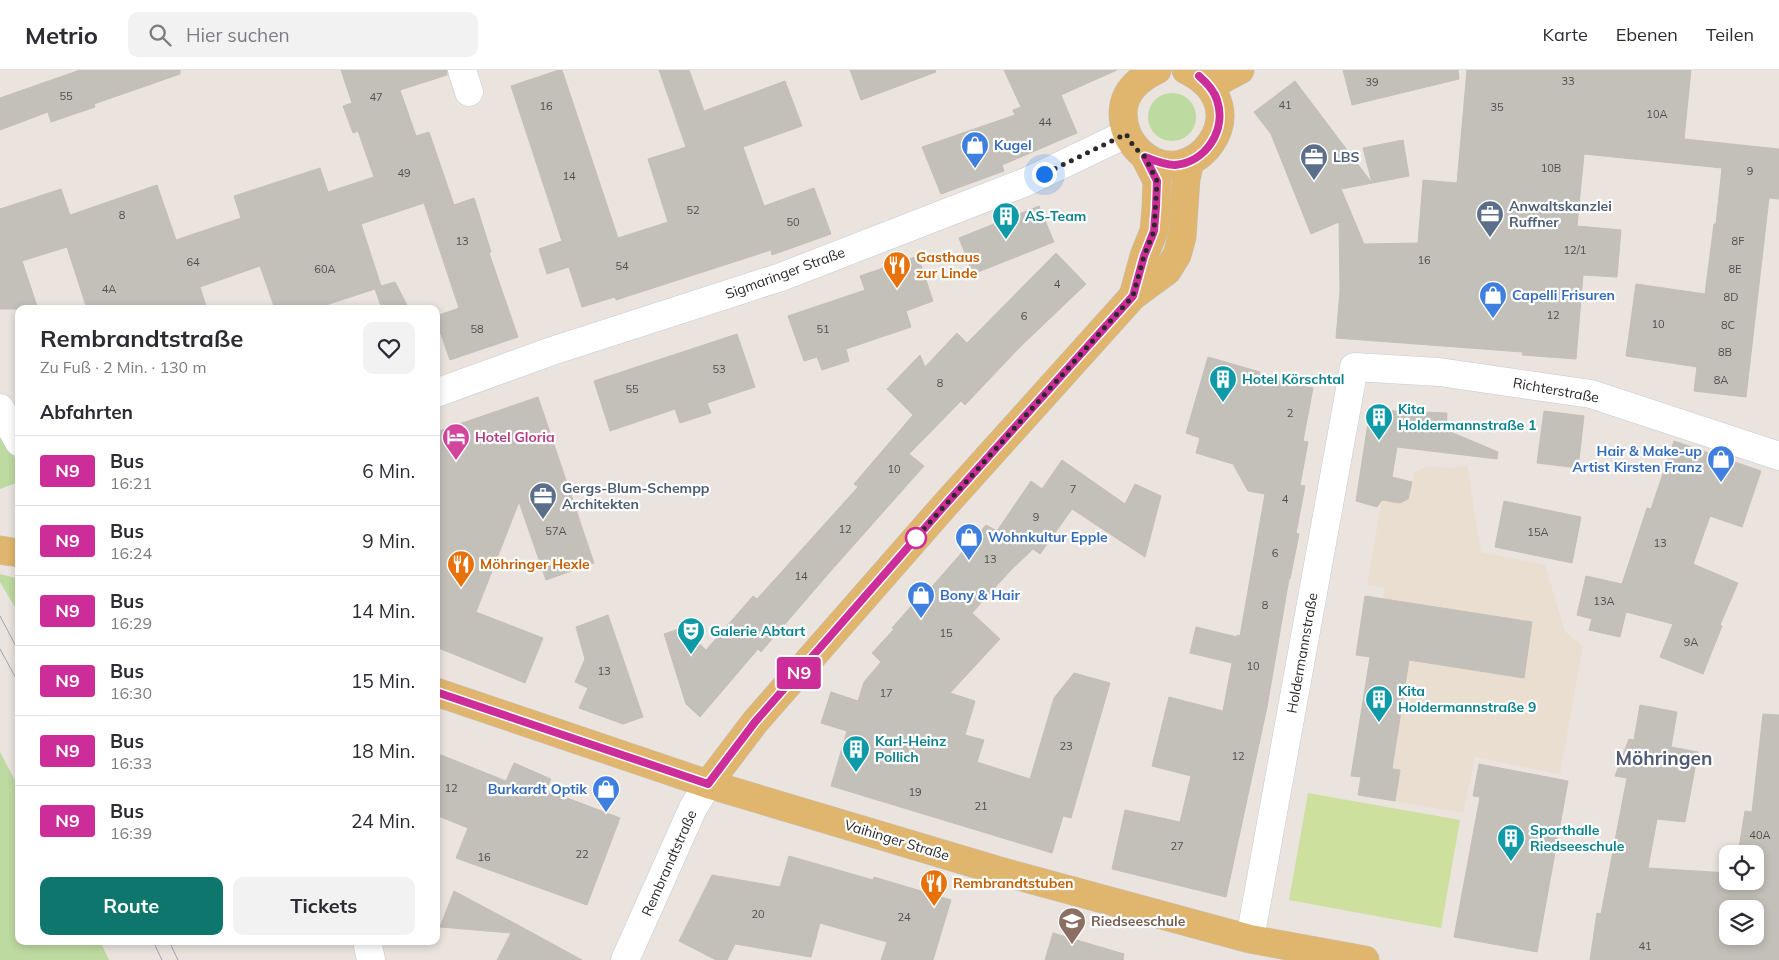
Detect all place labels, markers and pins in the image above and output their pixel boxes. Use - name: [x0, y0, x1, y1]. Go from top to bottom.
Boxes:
- shop icon: Kugel: [960, 130, 990, 169]
- place label: Kugel: [994, 136, 1032, 154]
- office icon: LBS: [1299, 142, 1329, 181]
- place label: LBS: [1333, 148, 1360, 166]
- place label: Anwaltskanzlei Ruffner: [1509, 197, 1612, 231]
- office icon: Anwaltskanzlei Ruffner: [1475, 199, 1505, 238]
- building icon: AS-Team: [991, 201, 1021, 240]
- place label: AS-Team: [1025, 207, 1086, 225]
- place label: Gasthaus zur Linde: [916, 248, 980, 282]
- restaurant icon: Gasthaus zur Linde: [882, 250, 912, 289]
- shop icon: Capelli Frisuren: [1478, 280, 1508, 319]
- place label: Capelli Frisuren: [1512, 286, 1615, 304]
- building icon: Hotel Körschtal: [1208, 364, 1238, 403]
- place label: Hotel Körschtal: [1242, 370, 1344, 388]
- place label: Kita Holdermannstraße 1: [1398, 400, 1537, 434]
- building icon: Kita Holdermannstraße 1: [1364, 402, 1394, 441]
- hotel icon: Hotel Gloria: [441, 422, 471, 461]
- place label: Hotel Gloria: [475, 428, 555, 446]
- place label: Hair & Make-up Artist Kirsten Franz: [1572, 442, 1702, 476]
- shop icon: Hair & Make-up Artist Kirsten Franz: [1706, 444, 1736, 483]
- place label: Gergs-Blum-Schempp Architekten: [562, 479, 710, 513]
- office icon: Gergs-Blum-Schempp Architekten: [528, 481, 558, 520]
- shop icon: Wohnkultur Epple: [954, 522, 984, 561]
- unlabelled marker: [905, 527, 927, 549]
- place label: Wohnkultur Epple: [988, 528, 1108, 546]
- restaurant icon: Möhringer Hexle: [446, 549, 476, 588]
- place label: Möhringer Hexle: [480, 555, 590, 573]
- shop icon: Bony & Hair: [906, 580, 936, 619]
- place label: Bony & Hair: [940, 586, 1020, 604]
- theatre icon: Galerie Abtart: [676, 616, 706, 655]
- place label: Galerie Abtart: [710, 622, 806, 640]
- place label: Kita Holdermannstraße 9: [1398, 682, 1537, 716]
- building icon: Kita Holdermannstraße 9: [1364, 684, 1394, 723]
- place label: Karl-Heinz Pollich: [875, 732, 946, 766]
- building icon: Karl-Heinz Pollich: [841, 734, 871, 773]
- shop icon: Burkardt Optik: [591, 774, 621, 813]
- place label: Burkardt Optik: [488, 780, 587, 798]
- place label: Sporthalle Riedseeschule: [1530, 821, 1625, 855]
- building icon: Sporthalle Riedseeschule: [1496, 823, 1526, 862]
- restaurant icon: Rembrandtstuben: [919, 868, 949, 907]
- place label: Rembrandtstuben: [953, 874, 1074, 892]
- school or university icon: Riedseeschule: [1057, 906, 1087, 945]
- place label: Riedseeschule: [1091, 912, 1186, 930]

